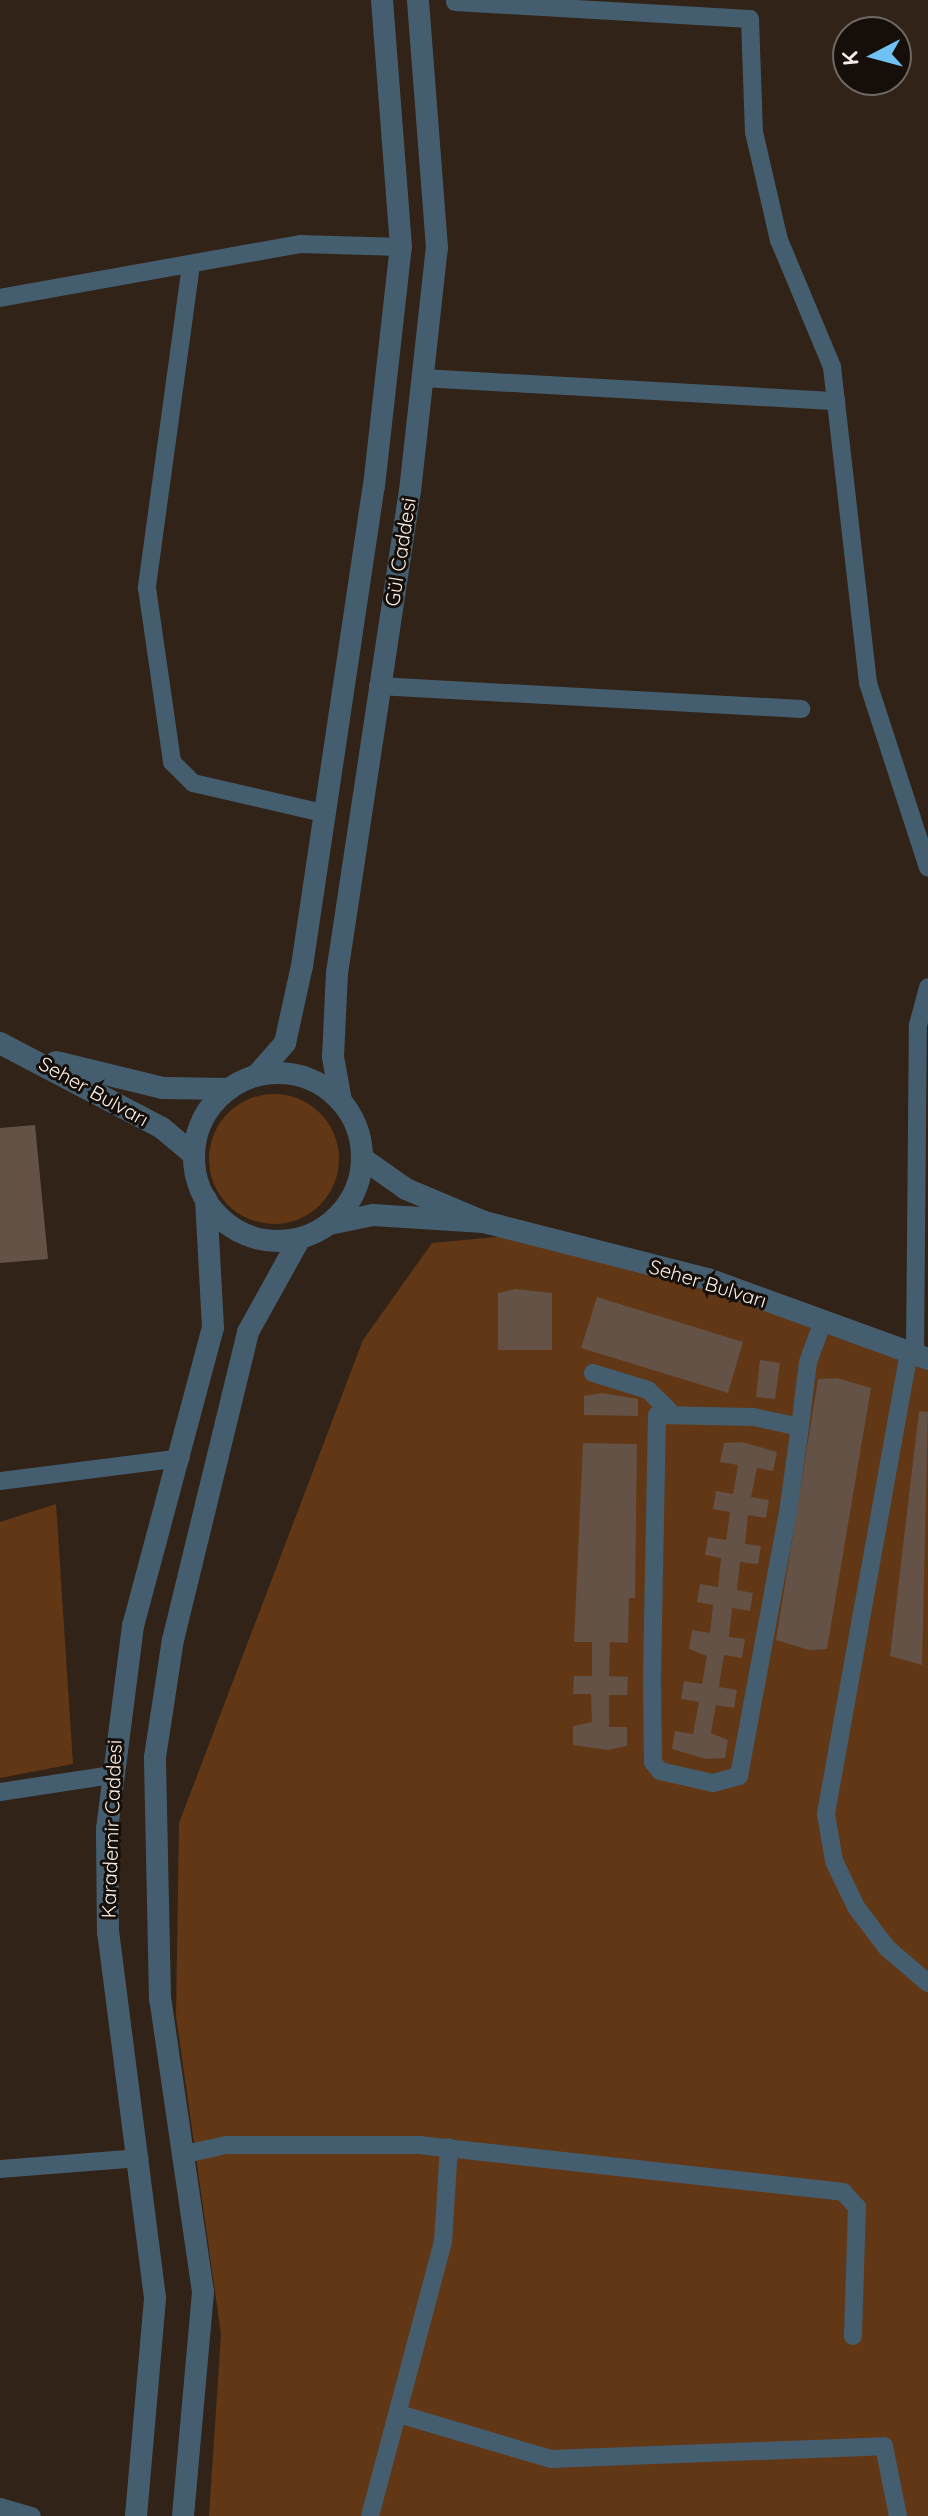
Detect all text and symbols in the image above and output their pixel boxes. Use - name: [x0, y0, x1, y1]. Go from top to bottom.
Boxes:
- north arrow: [832, 16, 912, 96]
- text: K: [835, 50, 865, 67]
- street label: Gül Caddesi: [380, 496, 420, 608]
- street label: Seher Bulvarı: [35, 1051, 153, 1131]
- street label: Seher Bulvarı: [646, 1254, 770, 1312]
- street label: Karademir Caddesi: [96, 1739, 126, 1919]

